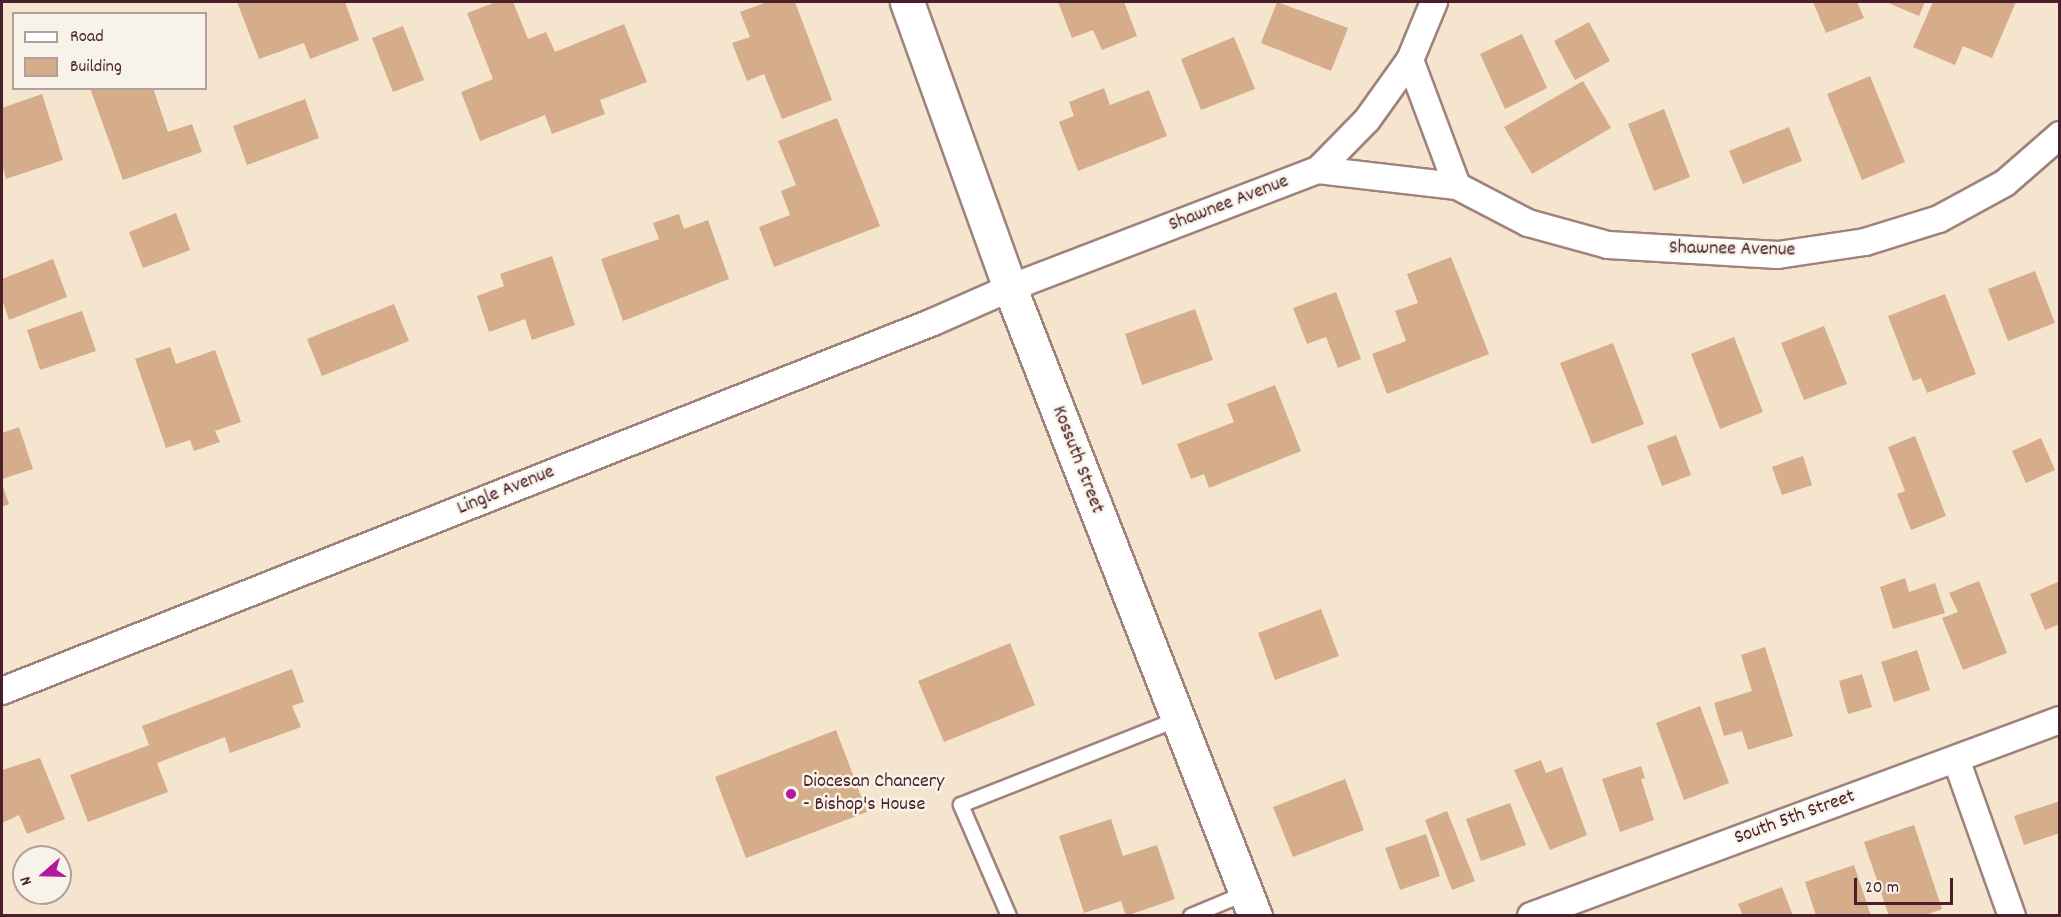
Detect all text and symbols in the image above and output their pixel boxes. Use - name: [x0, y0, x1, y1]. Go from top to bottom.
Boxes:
- legend: [12, 12, 207, 90]
- text: Road: [70, 25, 104, 50]
- text: Building: [70, 55, 122, 80]
- street label: Shawnee Avenue: [1166, 170, 1292, 238]
- street label: Shawnee Avenue: [1669, 237, 1795, 263]
- street label: Kossuth Street: [1045, 403, 1109, 517]
- street label: Lingle Avenue: [454, 461, 558, 521]
- place label: Diocesan Chancery - Bishop's House: [803, 771, 944, 818]
- street label: South 5th Street: [1731, 785, 1859, 851]
- marker: Diocesan Chancery - Bishop's House: [784, 787, 798, 801]
- north arrow: [12, 845, 72, 905]
- scale bar: [1857, 866, 1956, 904]
- text: N: [14, 873, 39, 888]
- text: 20 m: [1865, 876, 1899, 901]

